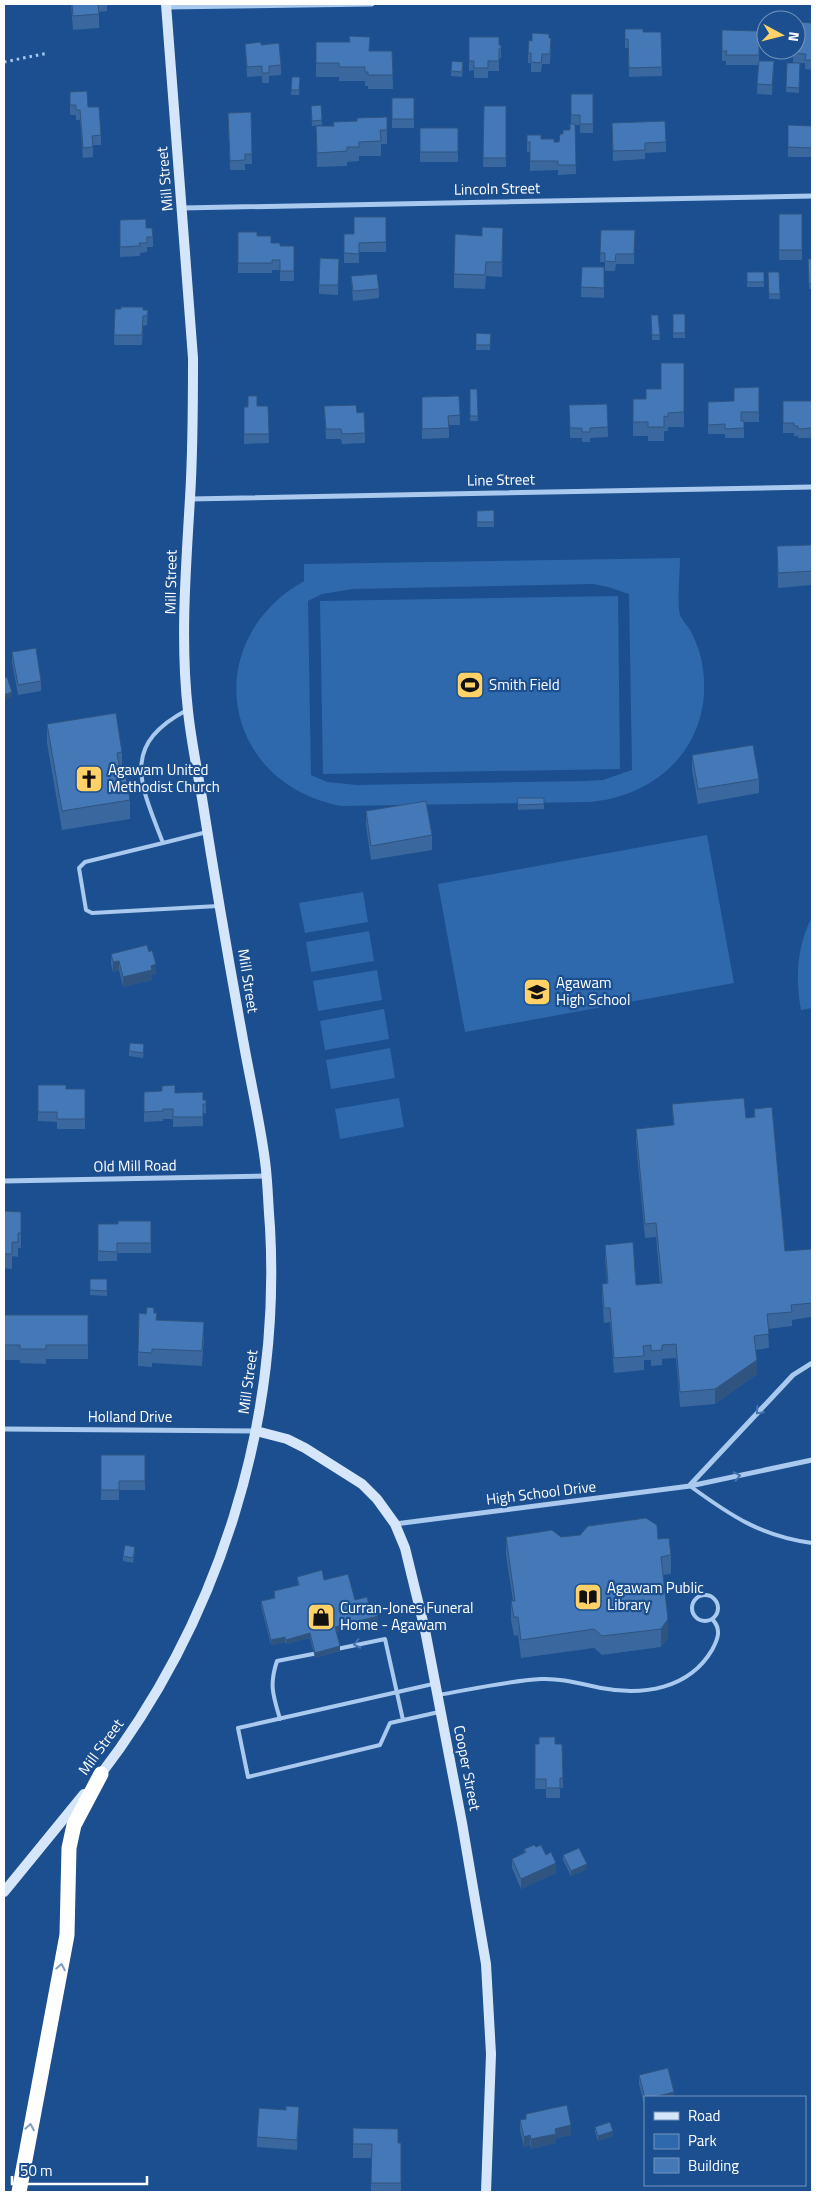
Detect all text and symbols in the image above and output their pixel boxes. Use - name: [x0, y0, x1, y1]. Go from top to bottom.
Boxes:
- north arrow: [756, 10, 806, 60]
- text: N: [783, 31, 805, 43]
- street label: Mill Street: [150, 145, 179, 212]
- street label: Lincoln Street: [454, 176, 541, 201]
- street label: Line Street: [467, 467, 536, 492]
- street label: Mill Street: [158, 549, 183, 615]
- sports icon: Smith Field: [455, 670, 485, 700]
- place label: Smith Field: [489, 673, 560, 696]
- place label: Agawam United Methodist Church: [108, 758, 220, 798]
- church icon: Agawam United Methodist Church: [74, 764, 104, 794]
- street label: Mill Street: [232, 947, 265, 1015]
- place label: Agawam High School: [556, 971, 631, 1011]
- school or university icon: Agawam High School: [522, 977, 552, 1007]
- street label: Old Mill Road: [93, 1153, 177, 1178]
- street label: Mill Street: [232, 1348, 264, 1416]
- street label: Holland Drive: [88, 1405, 172, 1428]
- one-way arrow: [756, 1405, 765, 1414]
- one-way arrow: [733, 1471, 742, 1482]
- street label: High School Drive: [485, 1474, 597, 1511]
- place label: Agawam Public Library: [607, 1576, 704, 1616]
- library icon: Agawam Public Library: [573, 1582, 603, 1612]
- place label: Curran-Jones Funeral Home - Agawam: [340, 1596, 474, 1636]
- shop icon: Curran-Jones Funeral Home - Agawam: [306, 1602, 336, 1632]
- one-way arrow: [353, 1639, 362, 1649]
- street label: Mill Street: [72, 1713, 129, 1780]
- street label: Cooper Street: [448, 1723, 487, 1813]
- one-way arrow: [55, 1963, 65, 1972]
- legend: [644, 2096, 806, 2186]
- text: Road: [688, 2104, 720, 2127]
- one-way arrow: [24, 2123, 35, 2131]
- text: Park: [688, 2129, 717, 2152]
- scale bar: [12, 2154, 148, 2186]
- text: Building: [688, 2154, 739, 2177]
- text: 50 m: [20, 2159, 53, 2182]

